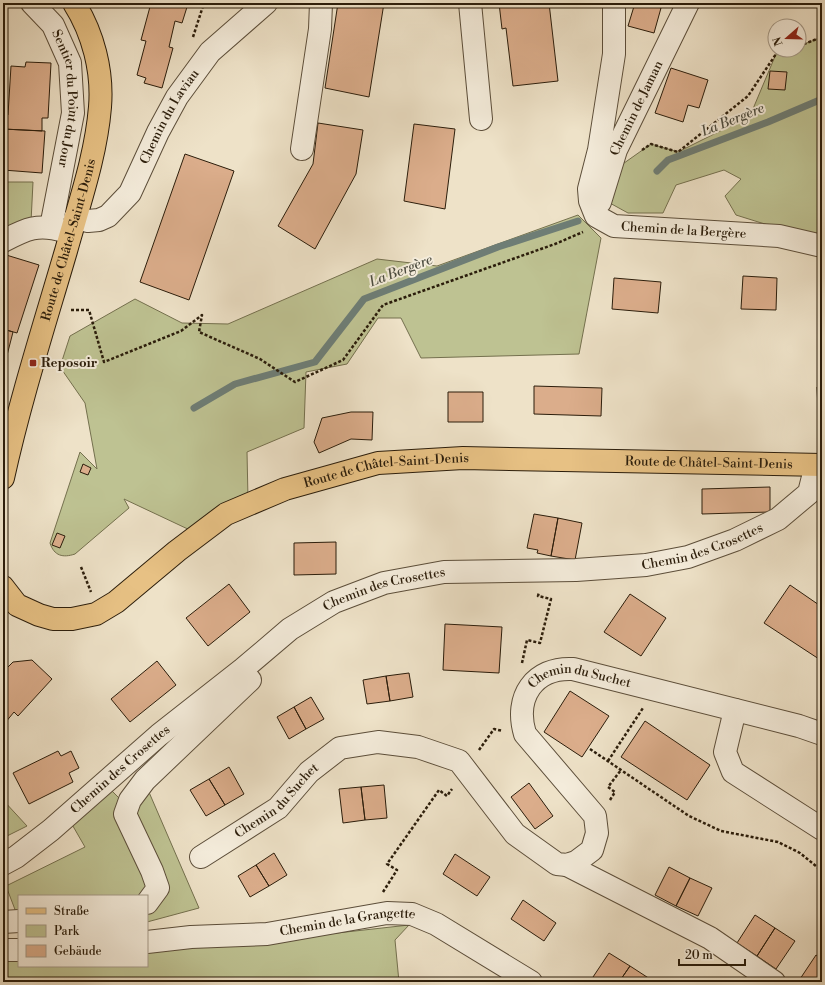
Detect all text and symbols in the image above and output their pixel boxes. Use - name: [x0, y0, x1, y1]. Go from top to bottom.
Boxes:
- north arrow: [767, 18, 807, 58]
- street label: Sentier du Point du Jour: [48, 27, 81, 169]
- text: N: [770, 34, 787, 48]
- street label: Chemin de Jaman: [607, 58, 667, 157]
- street label: Chemin du Laviau: [136, 66, 203, 167]
- water label: La Bergère: [698, 99, 767, 141]
- street label: Route de Châtel-Saint-Denis: [38, 157, 99, 323]
- street label: Chemin de la Bergère: [620, 218, 747, 242]
- water label: La Bergère: [366, 251, 436, 292]
- place label: Reposoir: [41, 355, 98, 371]
- marker: Reposoir: [28, 358, 38, 368]
- street label: Route de Châtel-Saint-Denis: [302, 450, 469, 491]
- street label: Route de Châtel-Saint-Denis: [625, 453, 793, 472]
- street label: Chemin des Crosettes: [640, 519, 766, 574]
- street label: Chemin des Crosettes: [320, 564, 447, 615]
- street label: Chemin du Suchet: [524, 661, 633, 692]
- street label: Chemin des Crosettes: [67, 721, 173, 817]
- street label: Chemin du Suchet: [232, 759, 322, 842]
- legend: [18, 895, 148, 967]
- text: Straße: [54, 904, 89, 919]
- street label: Chemin de la Grangette: [278, 905, 419, 940]
- text: Park: [54, 924, 80, 939]
- scale bar: [679, 941, 745, 967]
- text: Gebäude: [54, 944, 102, 959]
- text: 20 m: [685, 948, 713, 963]

